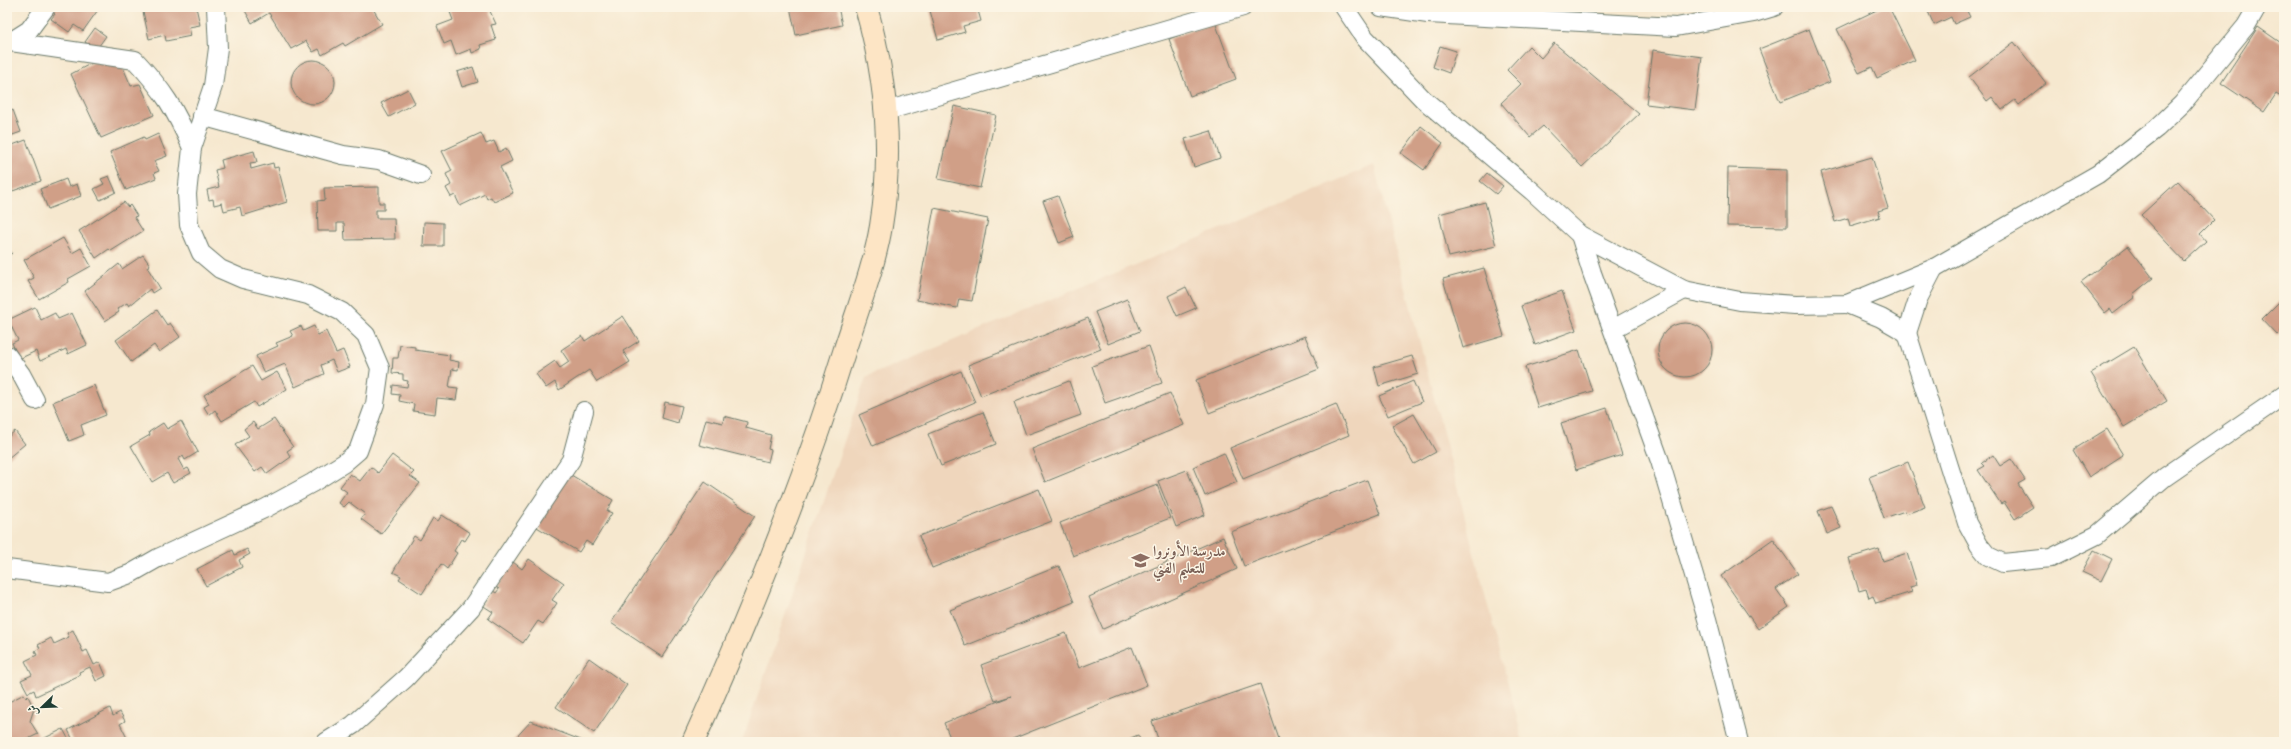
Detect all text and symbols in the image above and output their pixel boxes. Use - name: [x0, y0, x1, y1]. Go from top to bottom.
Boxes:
- place label: مدرسة الأونروا للتعليم الفني: [1153, 540, 1226, 583]
- school or university icon: مدرسة الأونروا للتعليم الفني: [1130, 550, 1150, 570]
- north arrow: [22, 687, 62, 727]
- text: ش: [24, 702, 43, 719]

